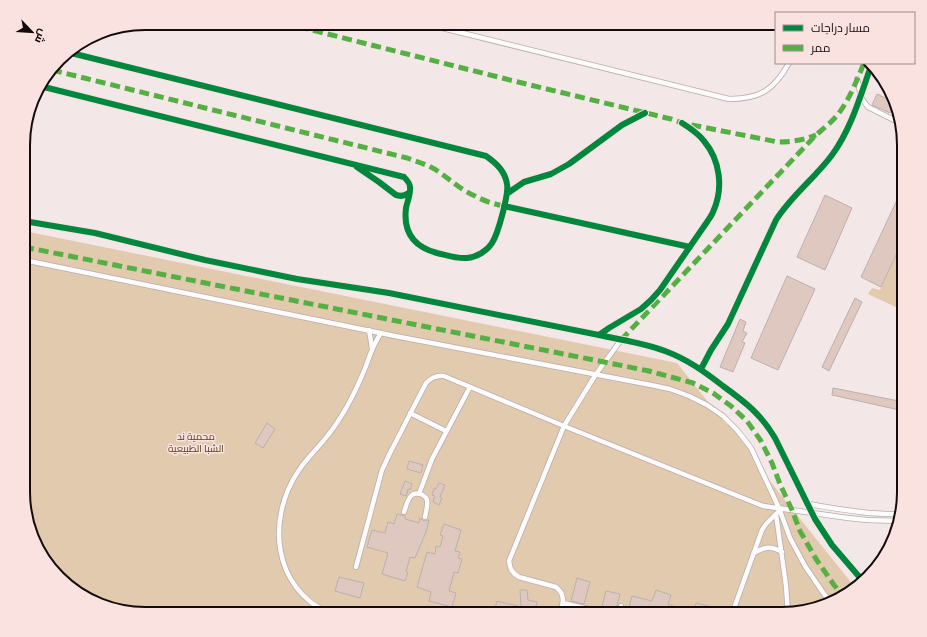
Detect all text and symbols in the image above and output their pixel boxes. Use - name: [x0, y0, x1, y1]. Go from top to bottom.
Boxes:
- north arrow: [12, 12, 52, 52]
- legend: [775, 12, 915, 64]
- text: مسار دراجات: [811, 20, 870, 35]
- text: ش: [32, 27, 50, 46]
- text: ممر: [810, 40, 830, 55]
- park label: محمية ند الشبا الطبيعية: [168, 430, 224, 454]

